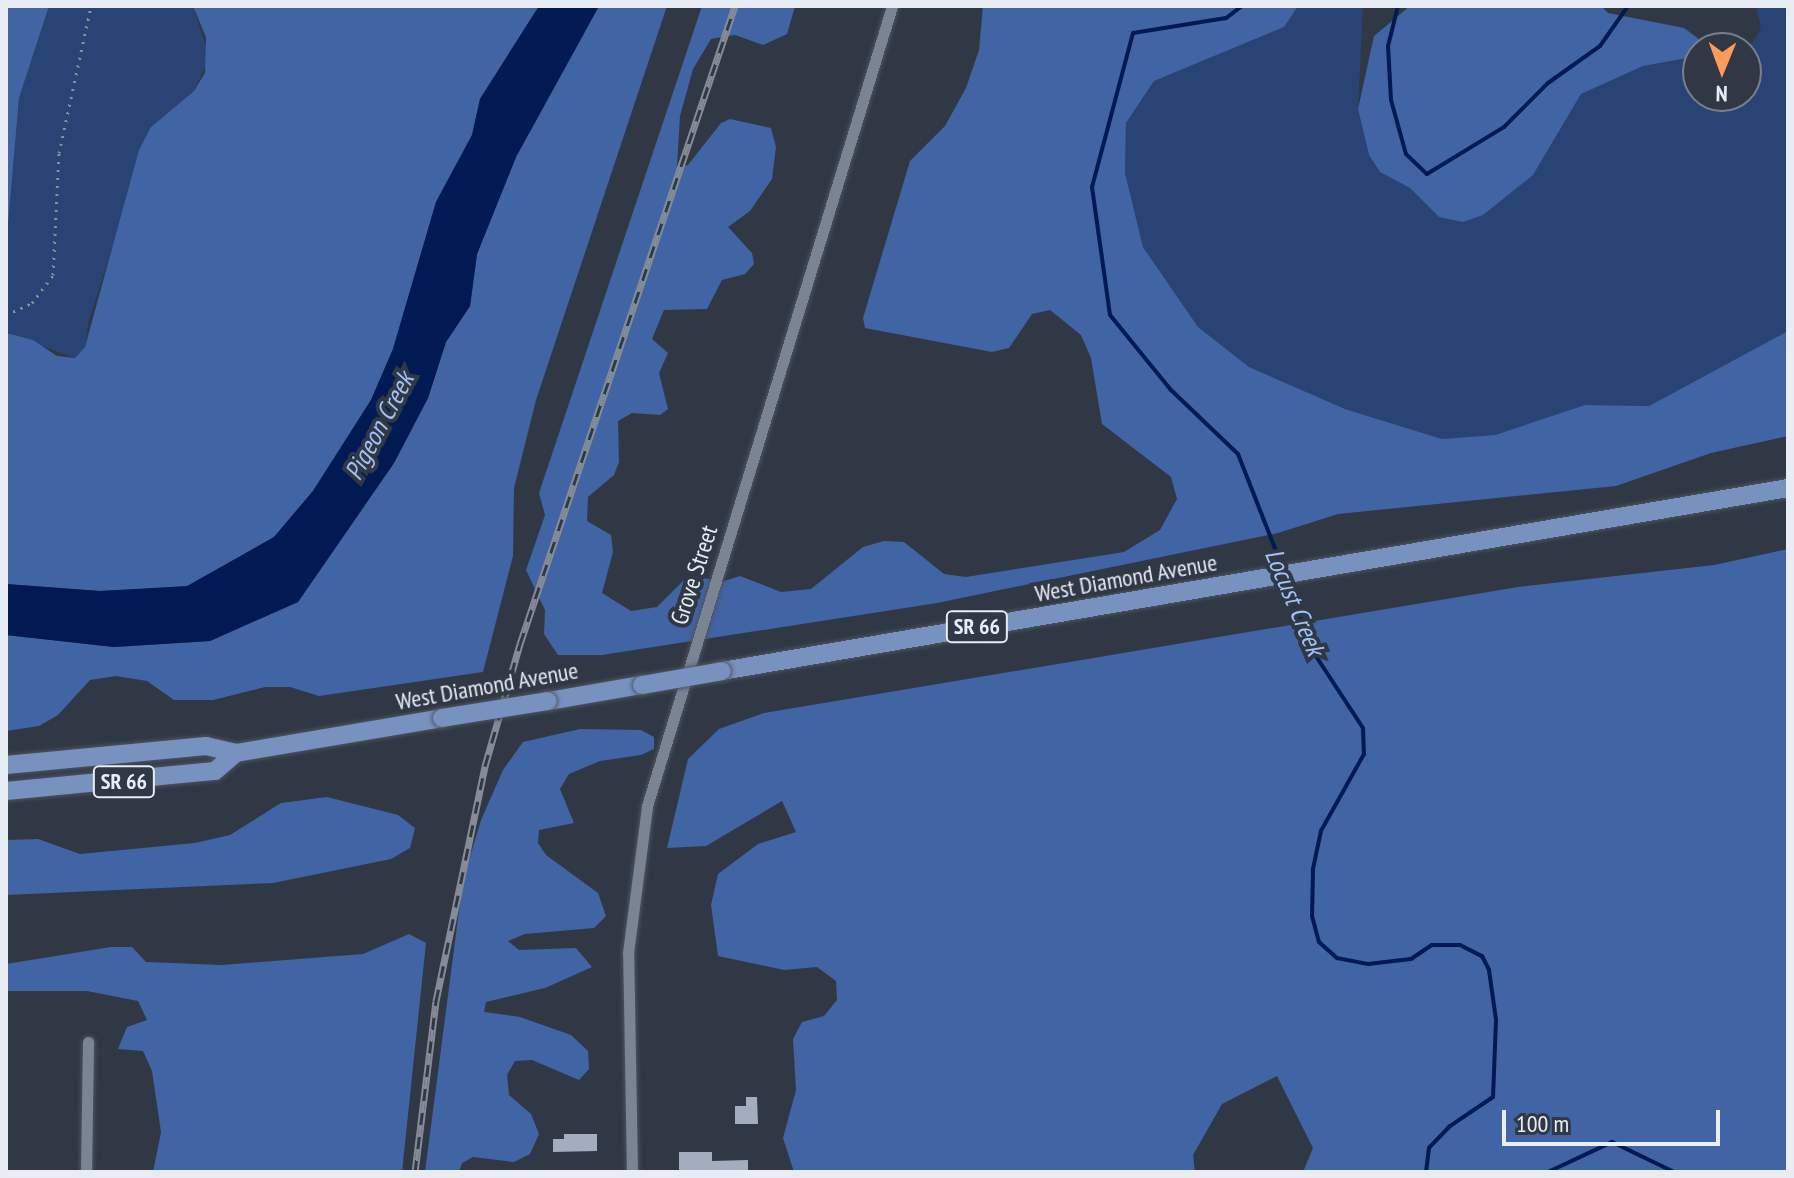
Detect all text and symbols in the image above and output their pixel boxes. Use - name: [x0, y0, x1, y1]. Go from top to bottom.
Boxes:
- north arrow: [1682, 32, 1762, 112]
- text: N: [1715, 80, 1728, 108]
- water label: Pigeon Creek: [338, 367, 420, 485]
- street label: Grove Street: [664, 522, 724, 628]
- water label: Locust Creek: [1259, 544, 1331, 660]
- street label: West Diamond Avenue: [1032, 548, 1220, 608]
- road number: SR 66: [945, 609, 1009, 645]
- street label: West Diamond Avenue: [393, 656, 581, 716]
- road number: SR 66: [92, 764, 156, 800]
- scale bar: [1506, 1094, 1724, 1144]
- text: 100 m: [1516, 1108, 1569, 1139]

